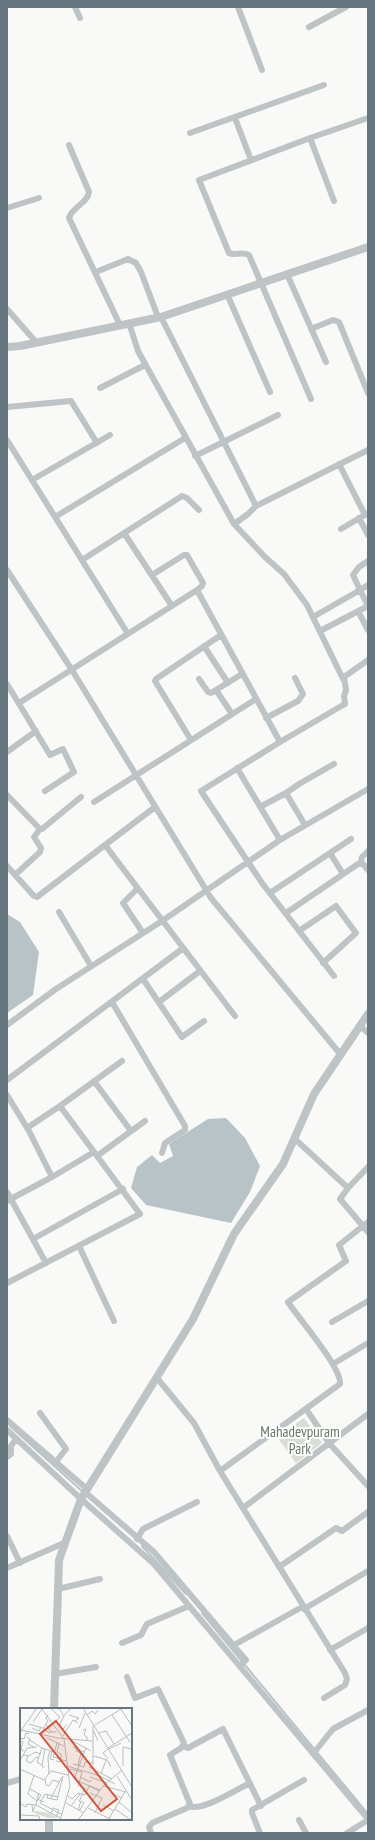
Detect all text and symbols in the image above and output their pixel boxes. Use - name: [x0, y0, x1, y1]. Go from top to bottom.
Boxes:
- park label: Mahadevpuram Park: [260, 1422, 340, 1458]
- inset map: [20, 1708, 132, 1820]

